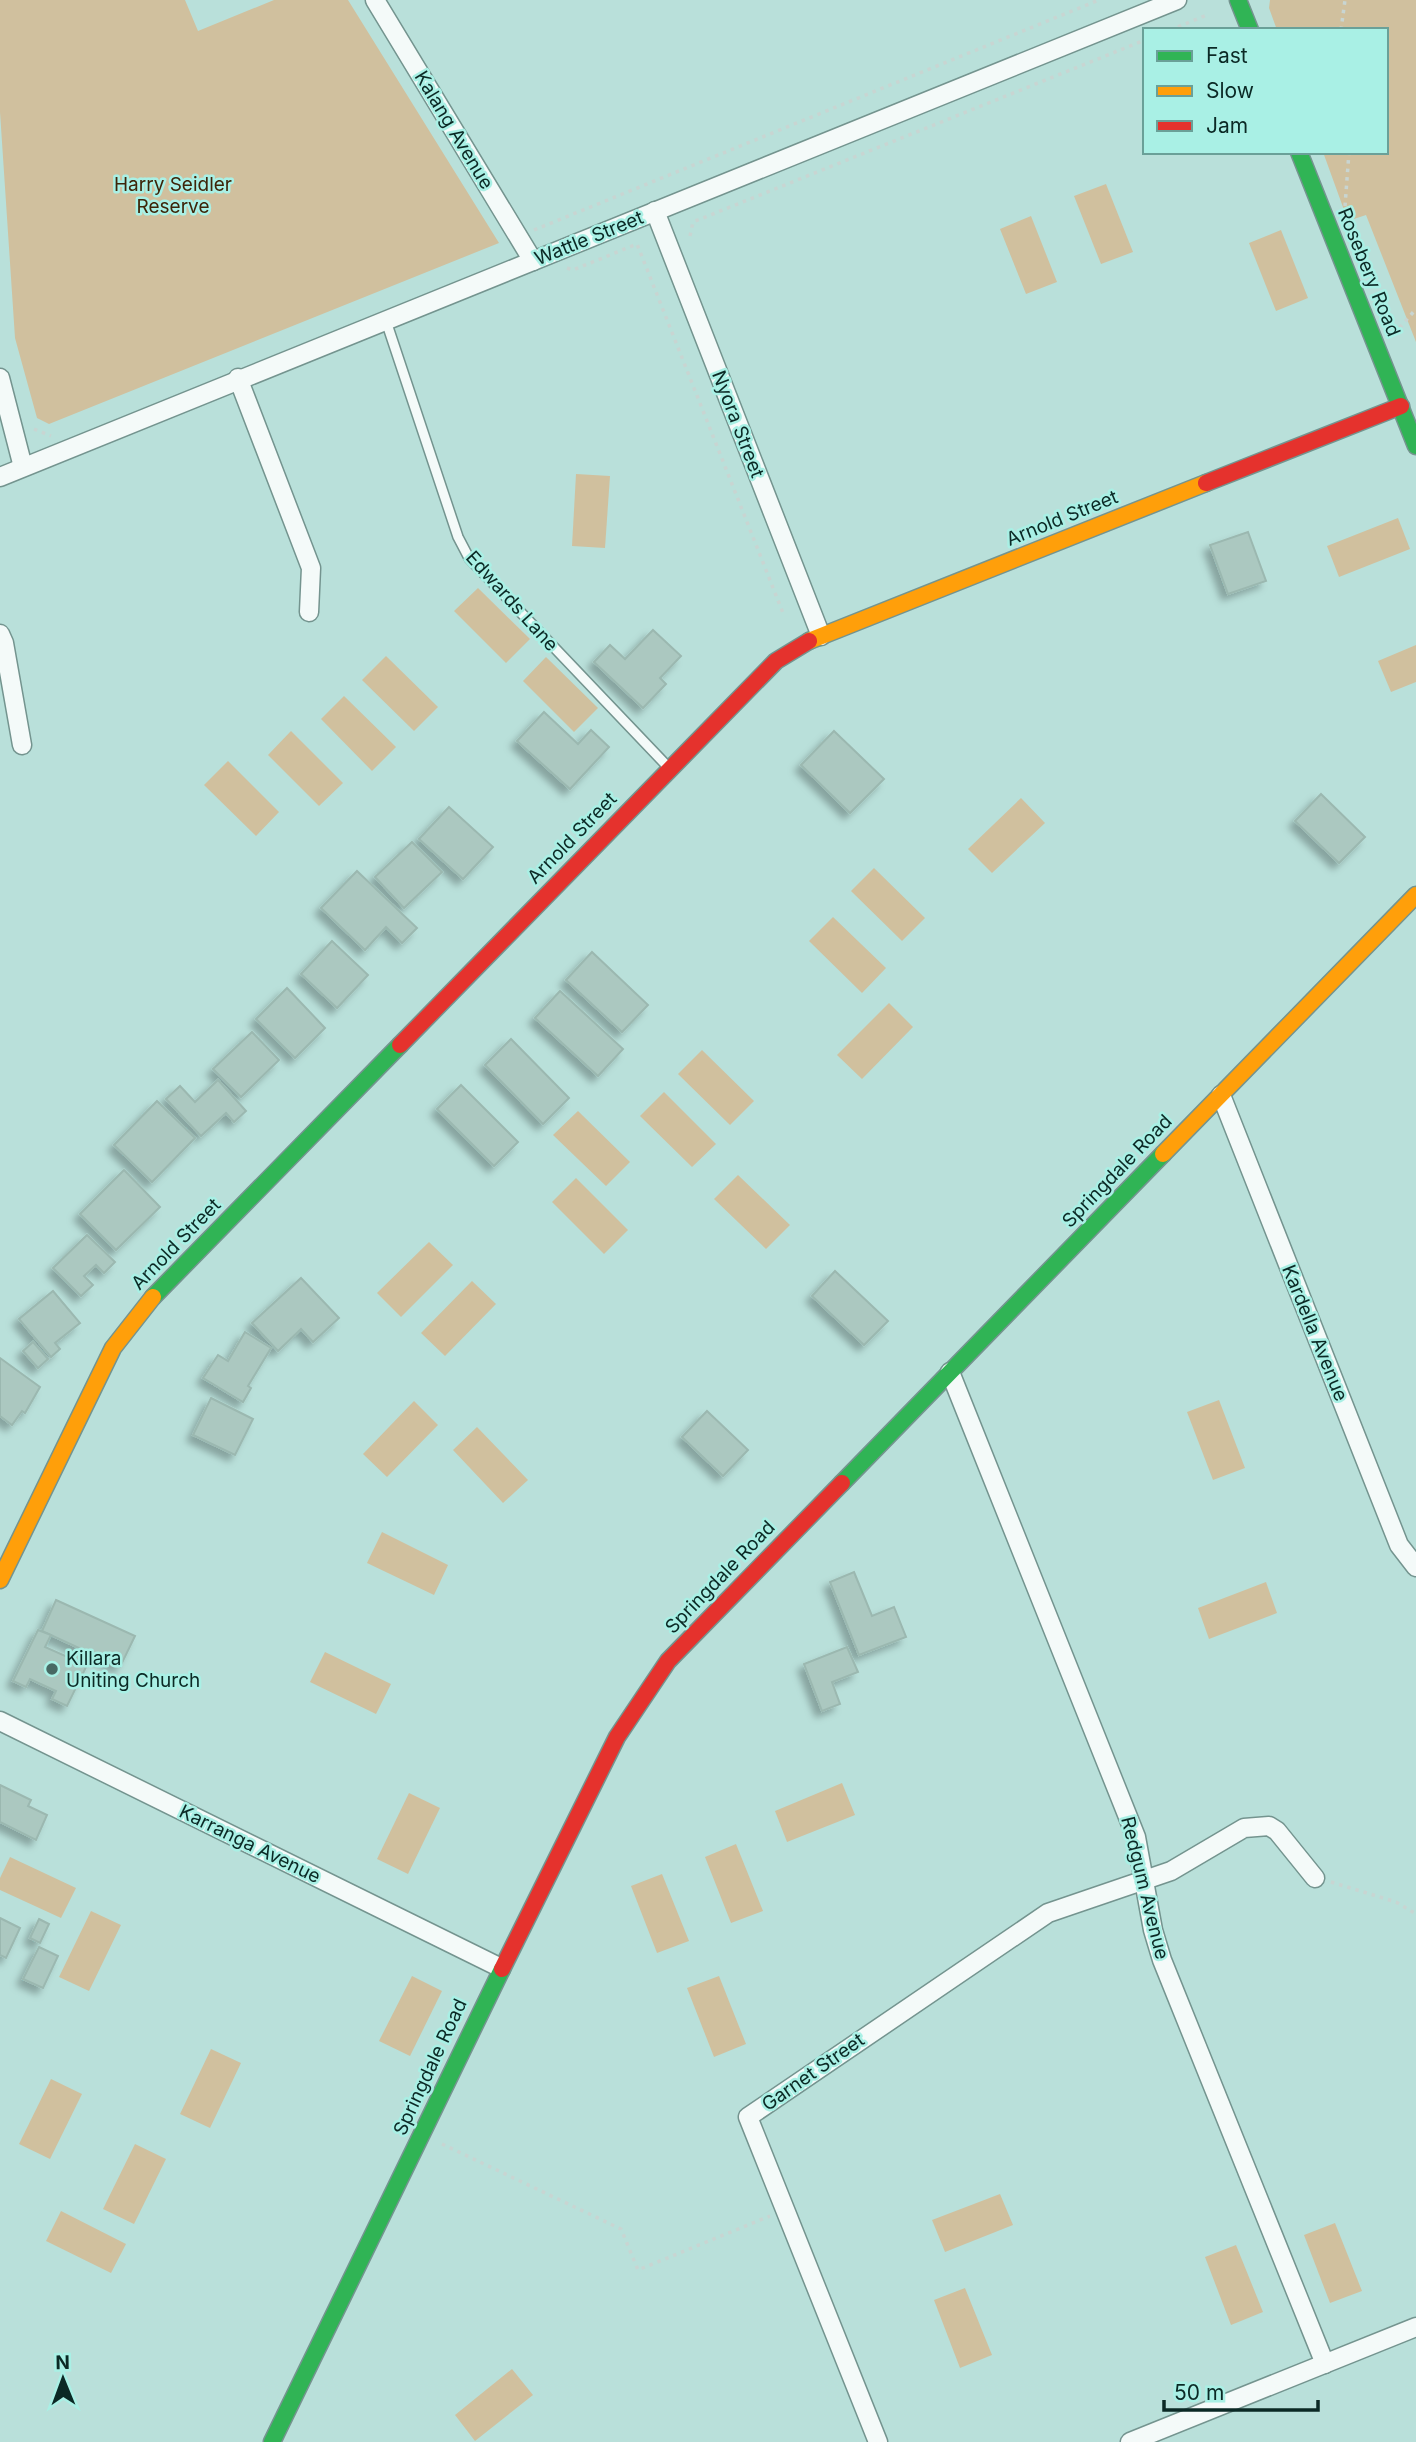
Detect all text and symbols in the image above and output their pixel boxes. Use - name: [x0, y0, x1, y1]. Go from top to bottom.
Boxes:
- legend: [1143, 28, 1388, 154]
- text: Fast: [1206, 43, 1248, 68]
- street label: Kalang Avenue: [410, 67, 498, 193]
- text: Slow: [1206, 78, 1254, 103]
- text: Jam: [1206, 113, 1248, 138]
- park label: Harry Seidler Reserve: [114, 173, 232, 218]
- street label: Rosebery Road: [1333, 204, 1405, 340]
- street label: Wattle Street: [531, 206, 647, 270]
- street label: Nyora Street: [707, 367, 769, 481]
- street label: Arnold Street: [1003, 485, 1121, 551]
- street label: Edwards Lane: [461, 546, 563, 656]
- street label: Arnold Street: [523, 787, 621, 889]
- street label: Springdale Road: [1057, 1110, 1177, 1232]
- street label: Arnold Street: [127, 1193, 225, 1295]
- street label: Kardella Avenue: [1277, 1261, 1353, 1405]
- street label: Springdale Road: [660, 1516, 780, 1638]
- place label: Killara Uniting Church: [66, 1647, 200, 1692]
- marker: Killara Uniting Church: [44, 1661, 60, 1677]
- street label: Karranga Avenue: [176, 1800, 324, 1888]
- street label: Redgum Avenue: [1116, 1814, 1174, 1962]
- street label: Springdale Road: [388, 1995, 472, 2139]
- street label: Garnet Street: [757, 2028, 869, 2116]
- north arrow: [28, 2344, 98, 2414]
- text: N: [55, 2351, 70, 2374]
- scale bar: [1164, 2368, 1318, 2412]
- text: 50 m: [1174, 2380, 1224, 2405]

